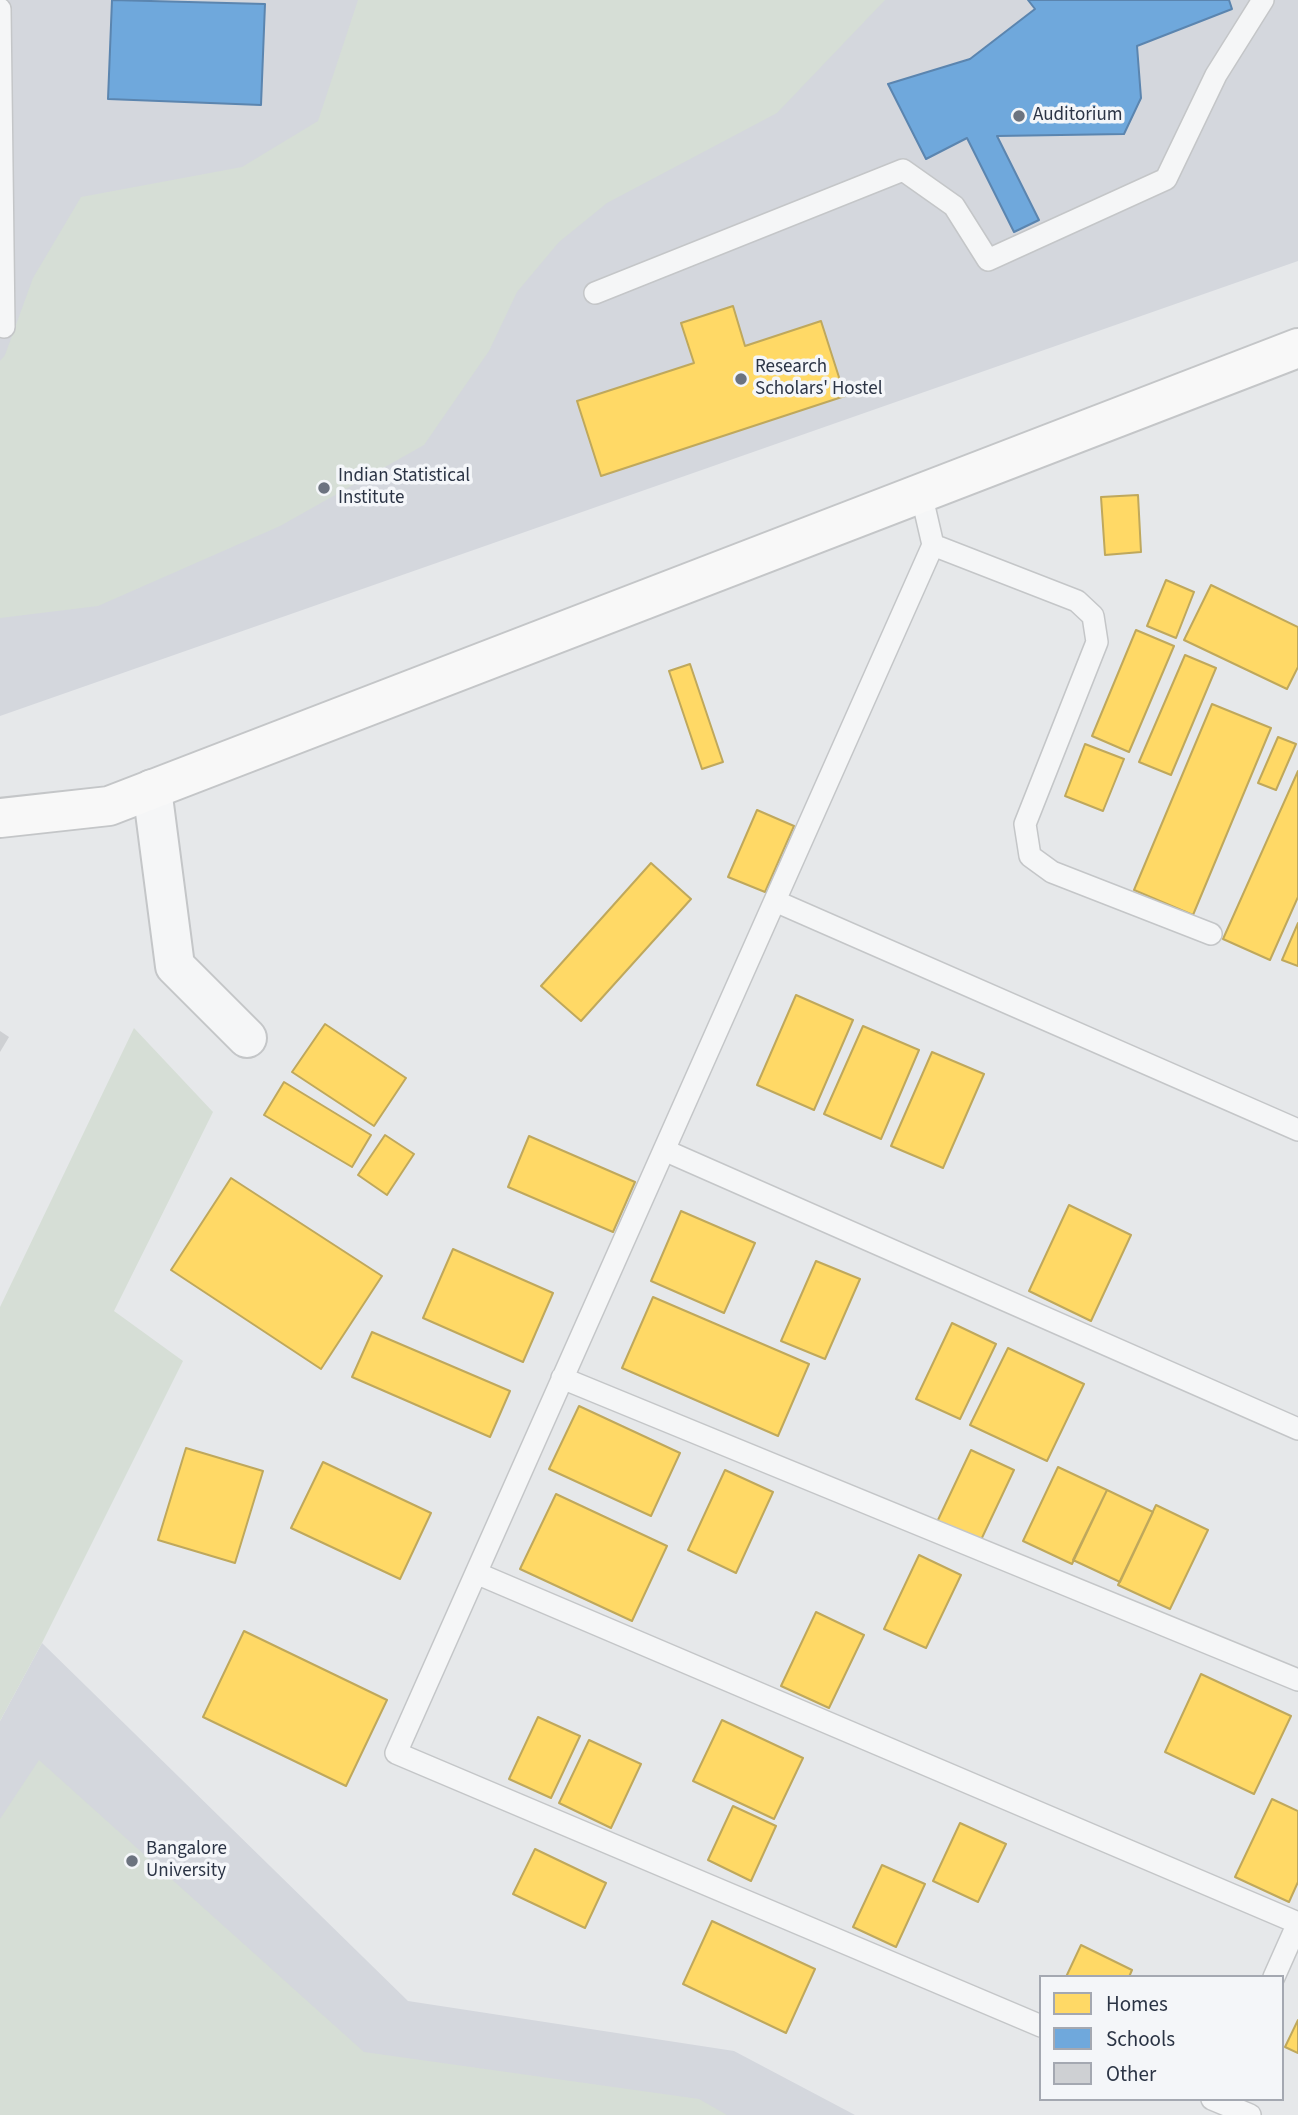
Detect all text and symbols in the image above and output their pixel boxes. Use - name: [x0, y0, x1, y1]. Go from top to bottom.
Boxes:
- place label: Auditorium: [1033, 105, 1123, 127]
- marker: Auditorium: [1011, 108, 1027, 124]
- place label: Research Scholars' Hostel: [755, 357, 883, 401]
- marker: Research Scholars' Hostel: [733, 371, 749, 387]
- place label: Indian Statistical Institute: [338, 466, 470, 510]
- marker: Indian Statistical Institute: [316, 480, 332, 496]
- place label: Bangalore University: [146, 1839, 227, 1883]
- marker: Bangalore University: [124, 1853, 140, 1869]
- legend: [1039, 1975, 1284, 2101]
- text: Homes: [1106, 1989, 1168, 2019]
- text: Schools: [1106, 2024, 1175, 2054]
- text: Other: [1106, 2059, 1156, 2089]

